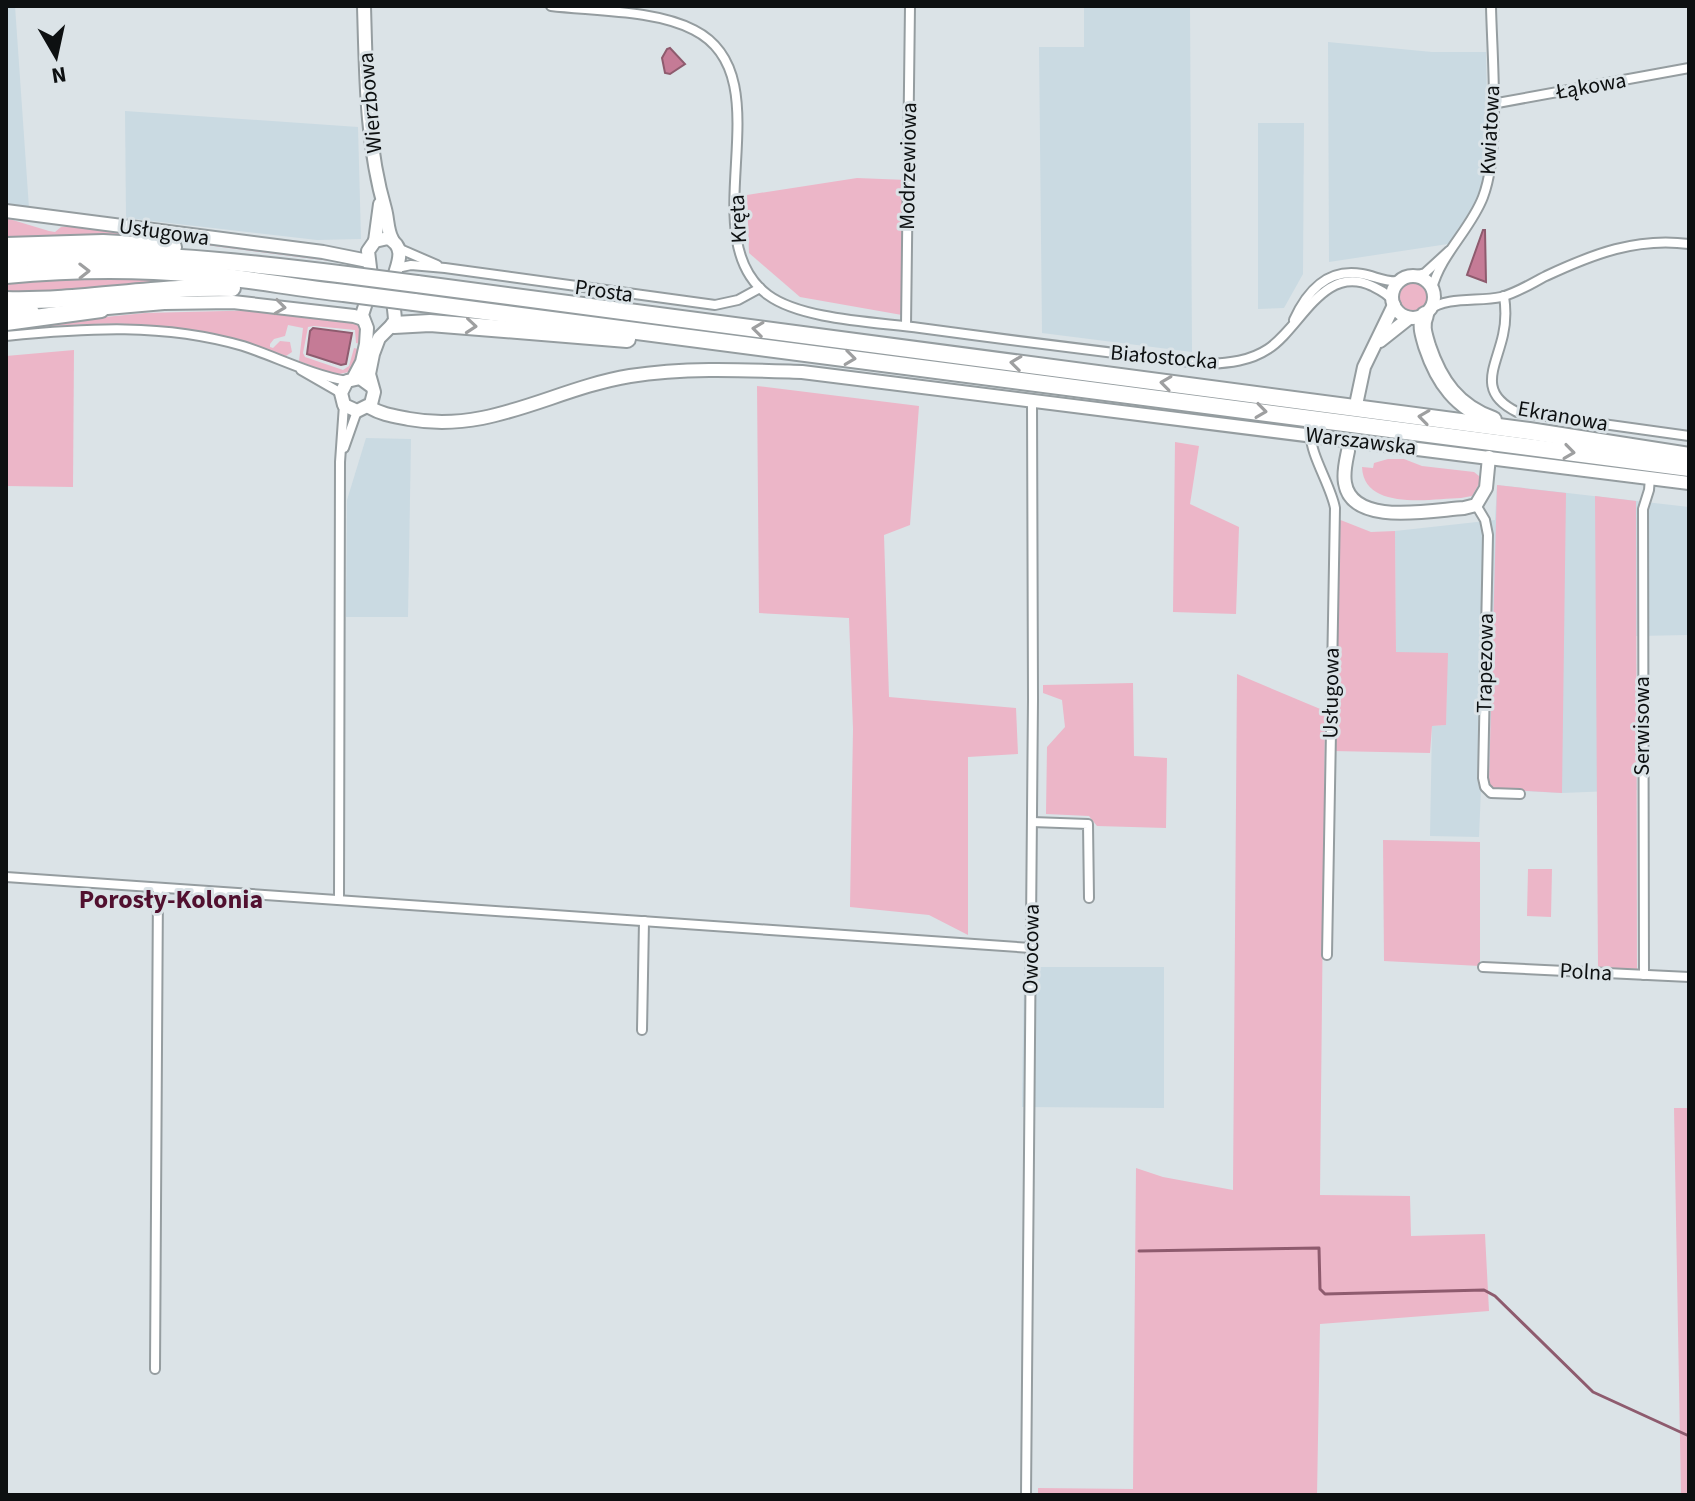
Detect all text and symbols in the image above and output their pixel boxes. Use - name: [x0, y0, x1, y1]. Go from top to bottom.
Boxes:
- north arrow: [16, 16, 96, 96]
- street label: Wierzbowa: [350, 51, 390, 155]
- text: N: [49, 58, 69, 92]
- street label: Łąkowa: [1552, 64, 1629, 108]
- street label: Kwiatowa: [1472, 84, 1508, 176]
- street label: Modrzewiowa: [891, 102, 925, 230]
- street label: Kręta: [721, 194, 755, 244]
- street label: Usługowa: [117, 210, 211, 254]
- one-way arrow: [78, 262, 91, 279]
- street label: Prosta: [573, 271, 635, 311]
- one-way arrow: [274, 298, 287, 315]
- one-way arrow: [465, 317, 478, 334]
- one-way arrow: [751, 321, 764, 338]
- street label: Białostocka: [1109, 336, 1219, 378]
- one-way arrow: [843, 349, 857, 366]
- one-way arrow: [1009, 355, 1023, 372]
- one-way arrow: [1159, 375, 1173, 392]
- street label: Ekranowa: [1515, 392, 1611, 440]
- one-way arrow: [1255, 403, 1268, 420]
- one-way arrow: [1417, 409, 1430, 426]
- street label: Warszawska: [1304, 418, 1418, 464]
- one-way arrow: [1562, 443, 1576, 460]
- street label: Trapezowa: [1468, 613, 1502, 713]
- street label: Usługowa: [1314, 647, 1348, 739]
- street label: Serwisowa: [1626, 676, 1658, 776]
- district label: Porosły-Kolonia: [79, 881, 263, 918]
- street label: Owocowa: [1014, 904, 1048, 994]
- street label: Polna: [1559, 955, 1613, 989]

